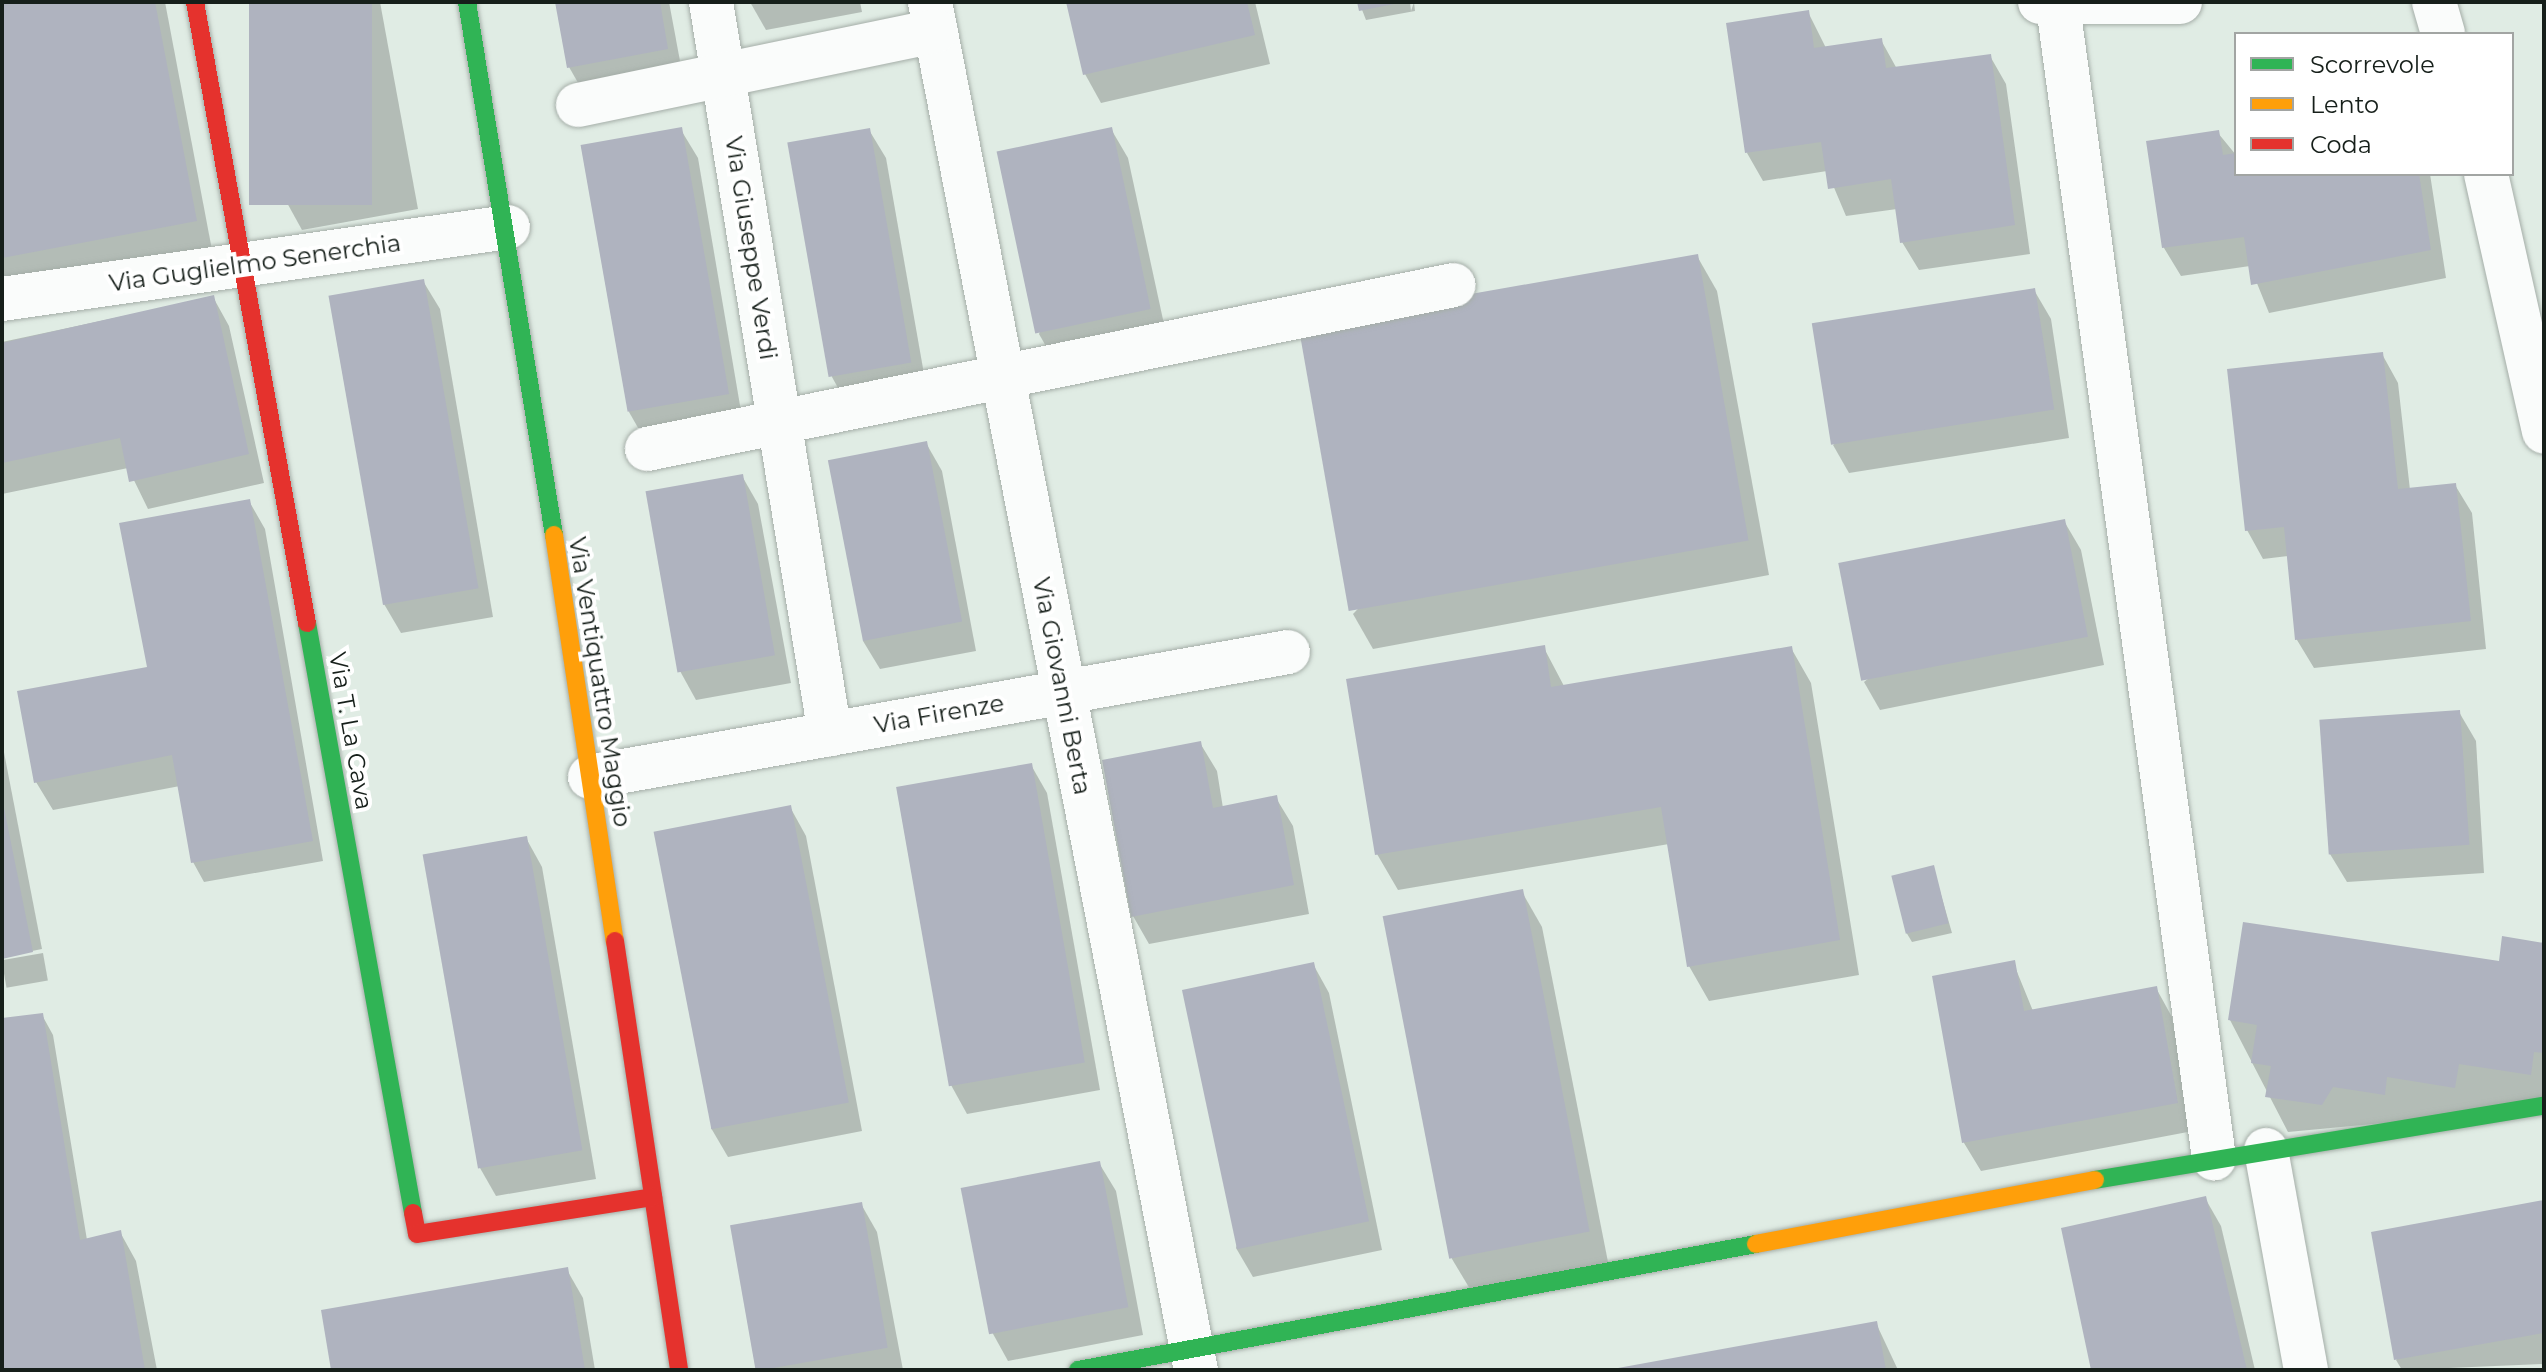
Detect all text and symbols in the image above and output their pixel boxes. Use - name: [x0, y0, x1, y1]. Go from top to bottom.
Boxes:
- legend: [2234, 32, 2514, 176]
- text: Scorrevole: [2310, 50, 2435, 79]
- text: Lento: [2310, 90, 2379, 119]
- text: Coda: [2310, 130, 2372, 159]
- street label: Via Giuseppe Verdi: [719, 134, 783, 362]
- street label: Via Guglielmo Senerchia: [107, 228, 403, 298]
- street label: Via Ventiquattro Maggio: [563, 535, 637, 829]
- street label: Via Giovanni Berta: [1027, 575, 1097, 797]
- street label: Via T. La Cava: [323, 650, 379, 812]
- street label: Via Firenze: [872, 688, 1006, 740]

